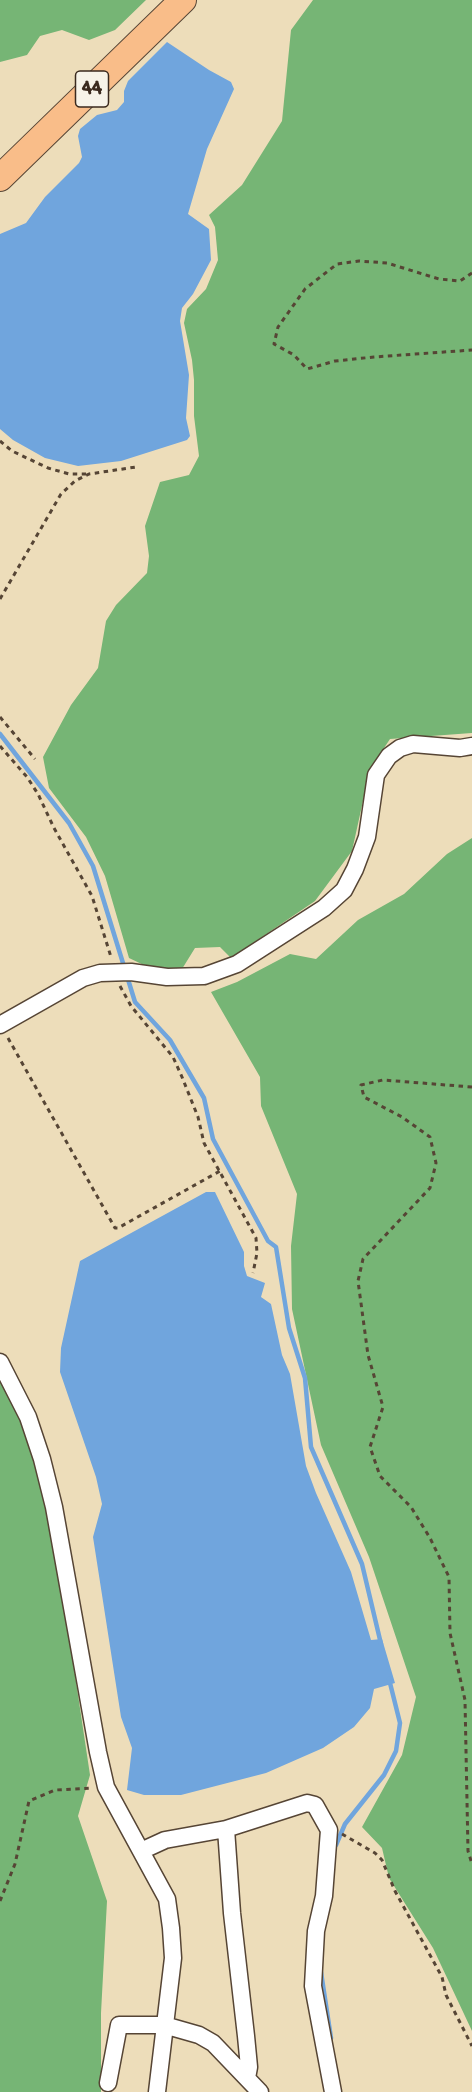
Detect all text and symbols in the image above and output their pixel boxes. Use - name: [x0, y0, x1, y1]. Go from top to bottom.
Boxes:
- road number: 44: [76, 71, 109, 107]

